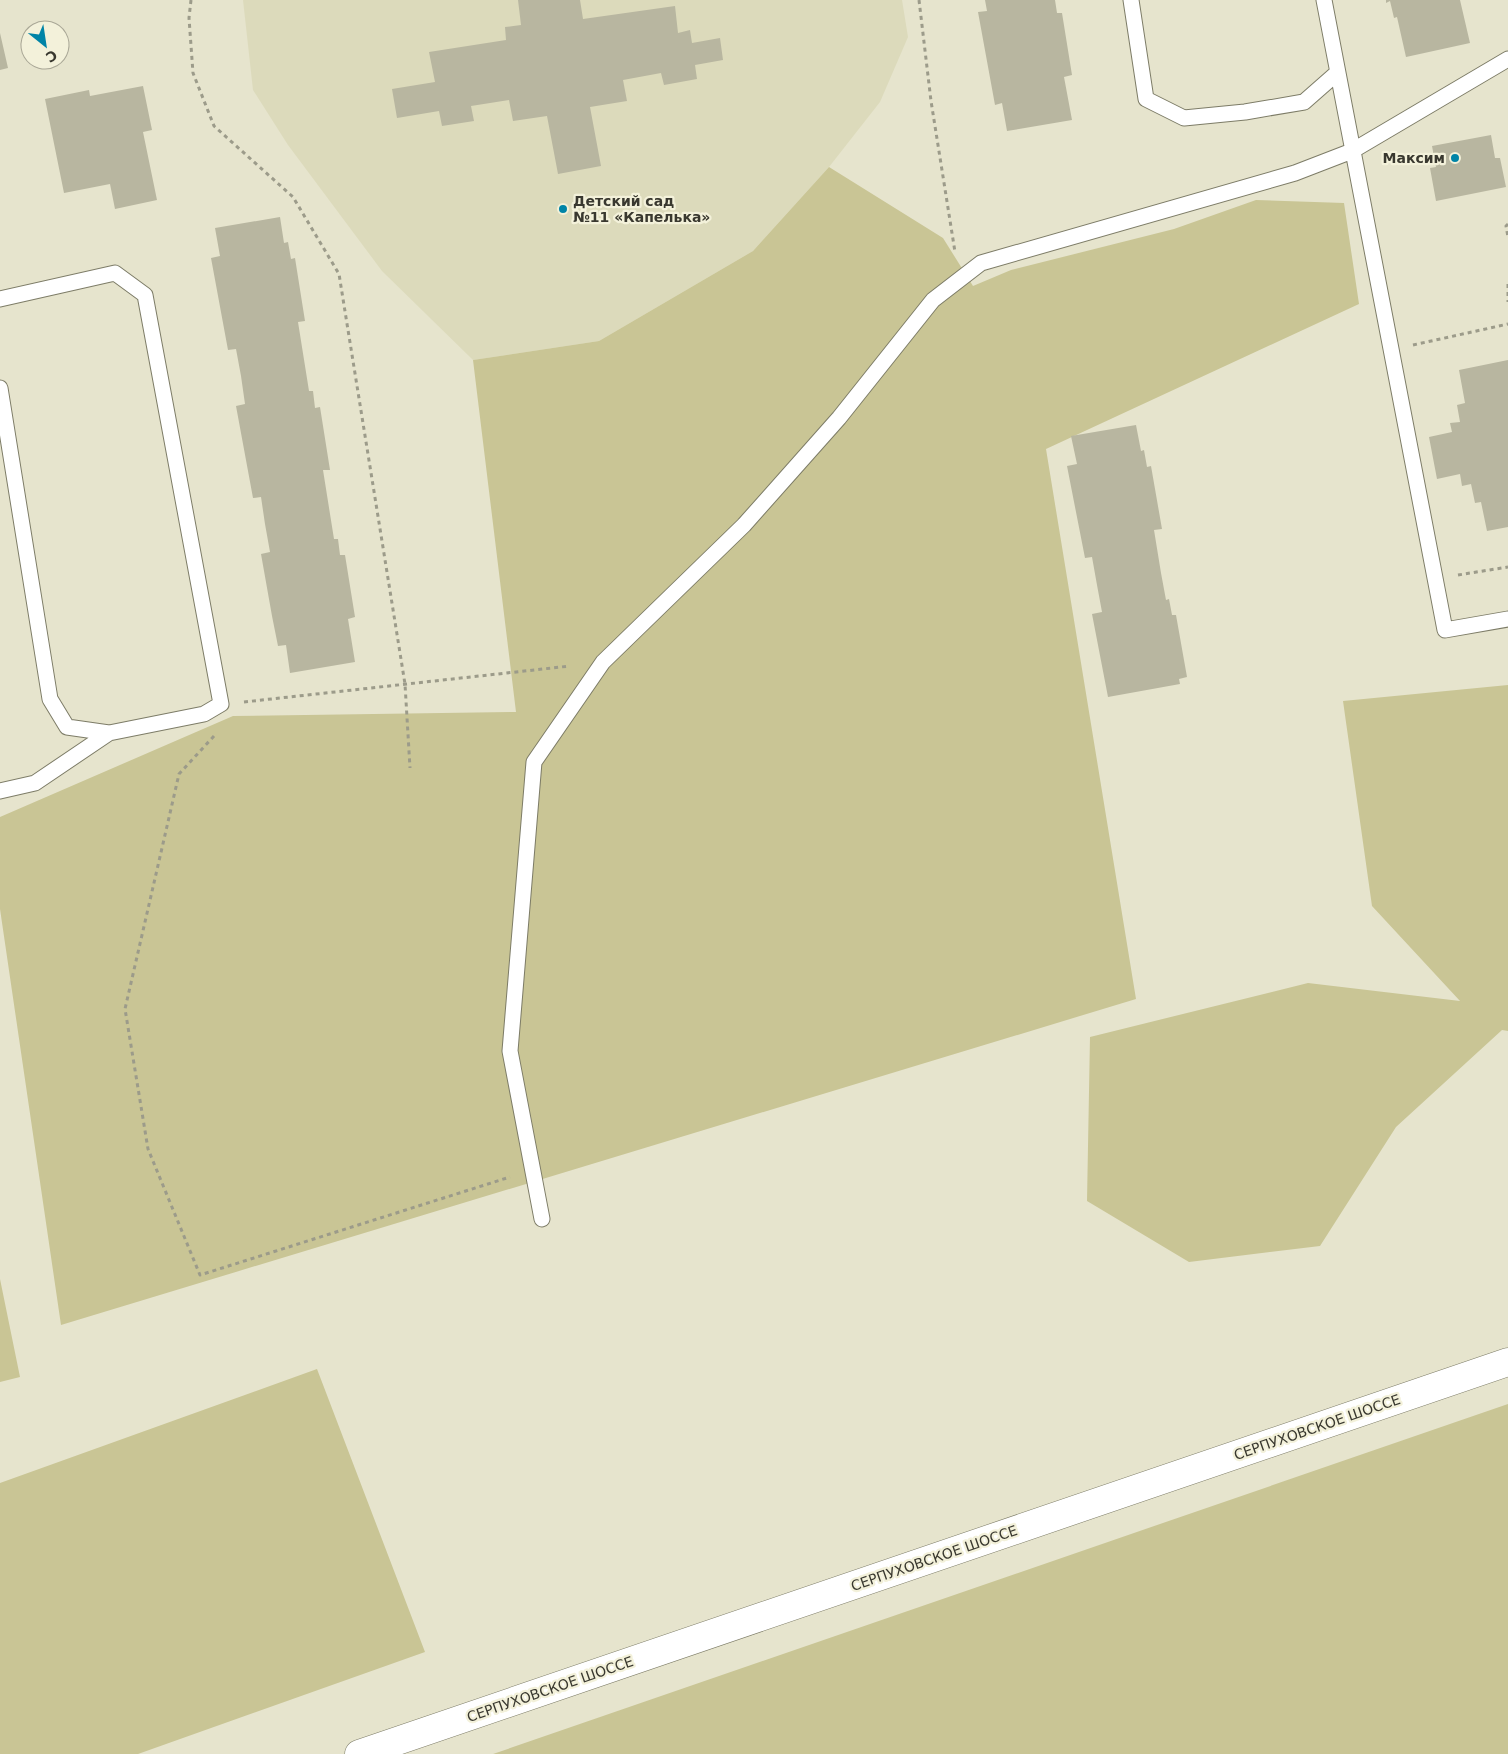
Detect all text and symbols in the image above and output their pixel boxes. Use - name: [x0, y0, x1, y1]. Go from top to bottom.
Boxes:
- north arrow: [20, 20, 70, 70]
- text: С: [43, 47, 60, 66]
- place label: Максим: [1383, 150, 1445, 166]
- marker: Максим: [1449, 152, 1461, 164]
- place label: Детский сад №11 «Капелька»: [573, 193, 710, 225]
- marker: Детский сад №11 «Капелька»: [557, 203, 569, 215]
- street label: СЕРПУХОВСКОЕ ШОССЕ: [1232, 1391, 1402, 1463]
- street label: СЕРПУХОВСКОЕ ШОССЕ: [849, 1522, 1019, 1594]
- street label: СЕРПУХОВСКОЕ ШОССЕ: [465, 1653, 635, 1725]

